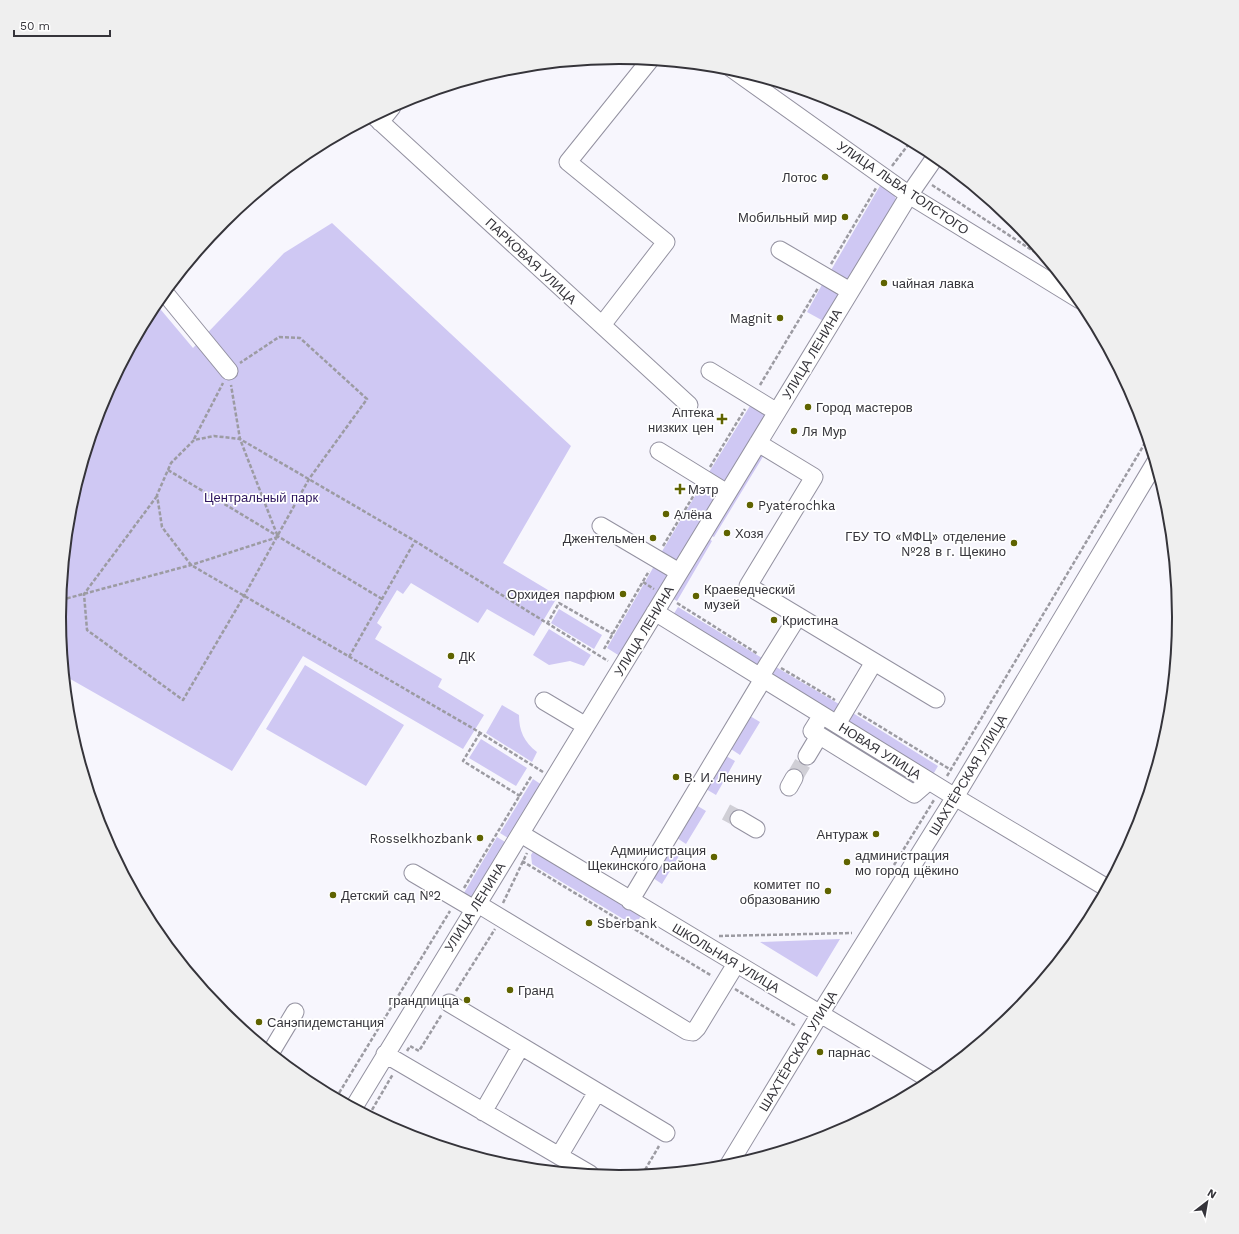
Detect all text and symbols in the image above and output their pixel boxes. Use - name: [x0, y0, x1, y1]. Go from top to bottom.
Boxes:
- scale bar: [14, 12, 110, 38]
- text: 50 m: [20, 19, 50, 33]
- street label: УЛИЦА ЛЬВА ТОЛСТОГО: [834, 138, 972, 238]
- place label: Лотос: [782, 170, 817, 185]
- marker: Лотос: [820, 172, 830, 182]
- place label: Мобильный мир: [738, 210, 837, 225]
- marker: Мобильный мир: [840, 212, 850, 222]
- street label: ПАРКОВАЯ УЛИЦА: [482, 215, 580, 307]
- place label: чайная лавка: [892, 276, 975, 291]
- marker: чайная лавка: [879, 278, 889, 288]
- street label: УЛИЦА ЛЕНИНА: [779, 306, 845, 402]
- place label: Magnit: [730, 311, 773, 326]
- marker: Magnit: [775, 313, 785, 323]
- place label: Город мастеров: [816, 400, 913, 415]
- marker: Город мастеров: [803, 402, 813, 412]
- place label: Аптека низких цен: [648, 405, 715, 435]
- marker: Аптека низких цен: [717, 414, 727, 424]
- place label: Ля Мур: [802, 424, 847, 439]
- marker: Ля Мур: [789, 426, 799, 436]
- place label: Мэтр: [688, 482, 719, 497]
- marker: Мэтр: [675, 484, 685, 494]
- park label: Центральный парк: [204, 490, 318, 505]
- place label: Pyaterochka: [758, 498, 836, 513]
- marker: Pyaterochka: [745, 500, 755, 510]
- place label: Алёна: [674, 507, 713, 522]
- marker: Алёна: [661, 509, 671, 519]
- place label: Хозя: [735, 526, 764, 541]
- marker: Хозя: [722, 528, 732, 538]
- place label: ГБУ ТО «МФЦ» отделение №28 в г. Щекино: [845, 529, 1006, 559]
- place label: Джентельмен: [563, 531, 645, 546]
- marker: Джентельмен: [648, 533, 658, 543]
- marker: ГБУ ТО «МФЦ» отделение №28 в г. Щекино: [1009, 538, 1019, 548]
- place label: Краеведческий музей: [704, 582, 795, 612]
- street label: УЛИЦА ЛЕНИНА: [611, 583, 677, 679]
- place label: Орхидея парфюм: [507, 587, 615, 602]
- marker: Орхидея парфюм: [618, 589, 628, 599]
- marker: Краеведческий музей: [691, 591, 701, 601]
- place label: Кристина: [782, 613, 839, 628]
- marker: Кристина: [769, 615, 779, 625]
- place label: ДК: [459, 649, 476, 664]
- marker: ДК: [446, 651, 456, 661]
- street label: ШАХТЁРСКАЯ УЛИЦА: [926, 712, 1010, 838]
- street label: НОВАЯ УЛИЦА: [836, 720, 924, 782]
- place label: В. И. Ленину: [684, 770, 762, 785]
- marker: В. И. Ленину: [671, 772, 681, 782]
- place label: Антураж: [817, 827, 868, 842]
- marker: Антураж: [871, 829, 881, 839]
- place label: Rosselkhozbank: [370, 831, 473, 846]
- marker: Rosselkhozbank: [475, 833, 485, 843]
- place label: Администрация Щекинского района: [587, 843, 707, 873]
- place label: администрация мо город щёкино: [855, 848, 959, 878]
- marker: Администрация Щекинского района: [709, 852, 719, 862]
- marker: администрация мо город щёкино: [842, 857, 852, 867]
- street label: УЛИЦА ЛЕНИНА: [442, 859, 509, 954]
- place label: комитет по образованию: [740, 877, 820, 907]
- marker: комитет по образованию: [823, 886, 833, 896]
- place label: Детский сад №2: [341, 888, 441, 903]
- marker: Детский сад №2: [328, 890, 338, 900]
- place label: Sberbank: [597, 916, 658, 931]
- marker: Sberbank: [584, 918, 594, 928]
- street label: ШКОЛЬНАЯ УЛИЦА: [670, 920, 783, 996]
- place label: Гранд: [518, 983, 554, 998]
- marker: Гранд: [505, 985, 515, 995]
- street label: ШАХТЁРСКАЯ УЛИЦА: [756, 988, 840, 1114]
- place label: грандпицца: [389, 993, 460, 1008]
- marker: грандпицца: [462, 995, 472, 1005]
- place label: Санэпидемстанция: [267, 1015, 384, 1030]
- marker: Санэпидемстанция: [254, 1017, 264, 1027]
- place label: парнас: [828, 1045, 871, 1060]
- marker: парнас: [815, 1047, 825, 1057]
- north arrow: [1187, 1182, 1227, 1222]
- text: N: [1205, 1186, 1219, 1202]

